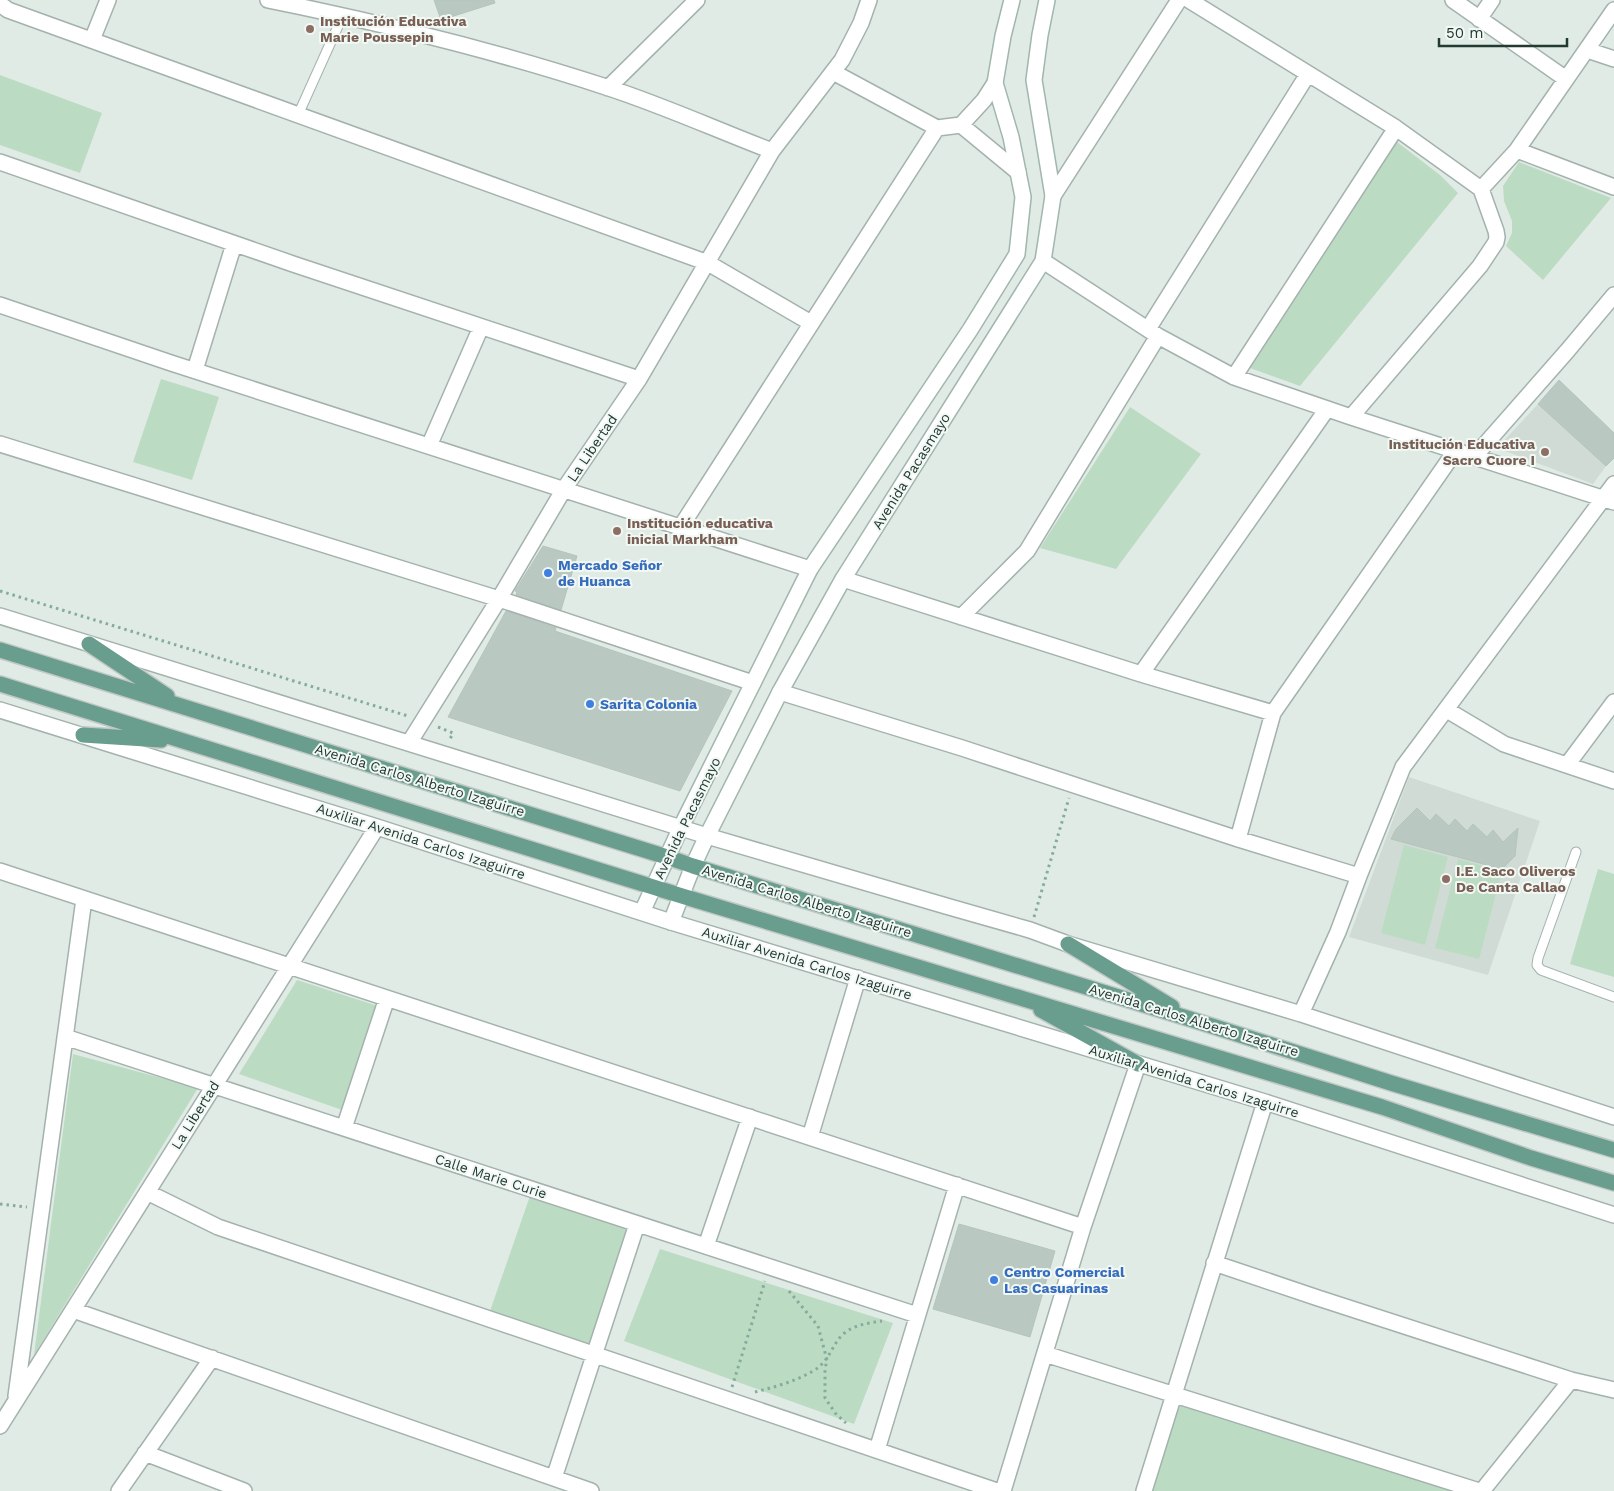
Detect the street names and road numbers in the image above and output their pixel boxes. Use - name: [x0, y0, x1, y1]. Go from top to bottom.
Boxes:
- street label: Avenida Pacasmayo: [869, 410, 953, 532]
- street label: La Libertad: [564, 411, 620, 485]
- street label: Avenida Carlos Alberto Izaguirre: [313, 740, 527, 820]
- street label: Avenida Pacasmayo: [650, 754, 724, 882]
- street label: Auxiliar Avenida Carlos Izaguirre: [314, 800, 528, 882]
- street label: Avenida Carlos Alberto Izaguirre: [700, 861, 914, 941]
- street label: Auxiliar Avenida Carlos Izaguirre: [700, 923, 914, 1003]
- street label: Avenida Carlos Alberto Izaguirre: [1087, 980, 1301, 1060]
- street label: Auxiliar Avenida Carlos Izaguirre: [1087, 1041, 1301, 1121]
- street label: La Libertad: [168, 1078, 222, 1152]
- street label: Calle Marie Curie: [433, 1150, 549, 1202]

